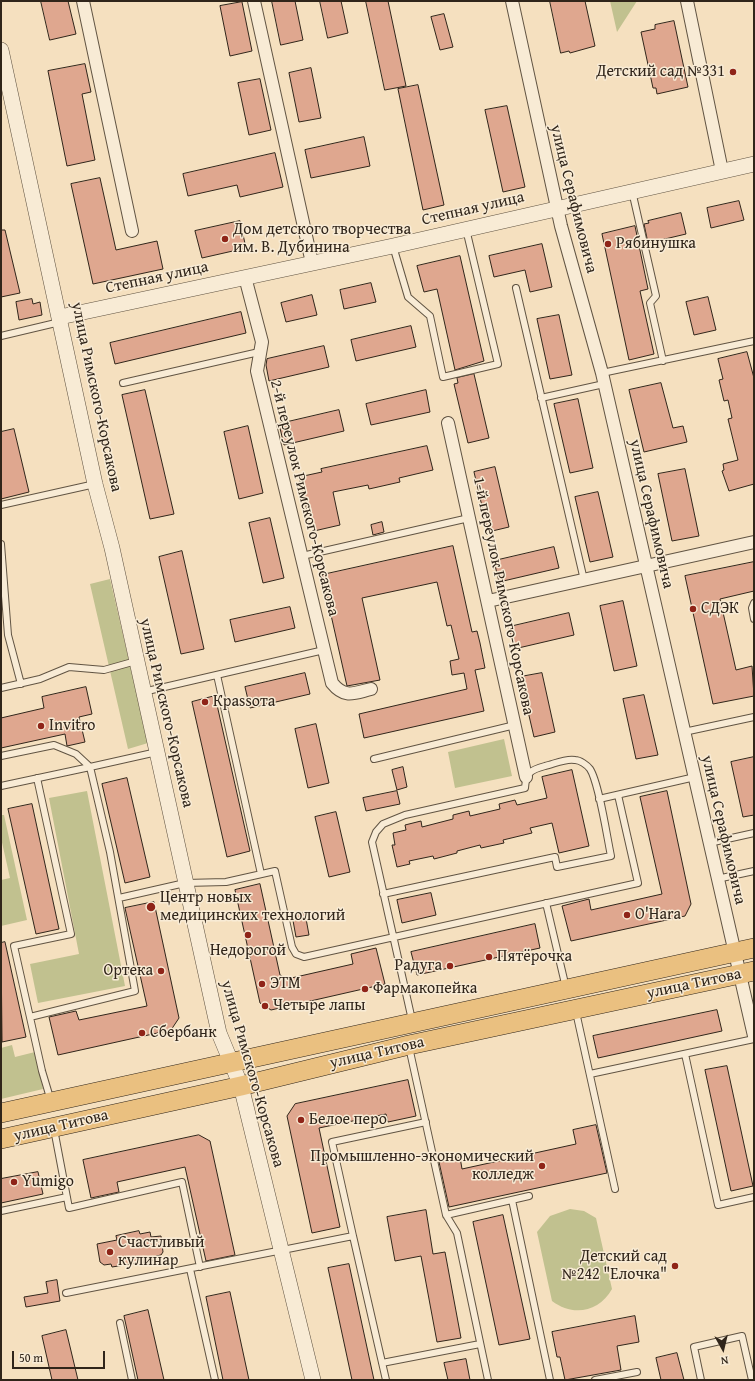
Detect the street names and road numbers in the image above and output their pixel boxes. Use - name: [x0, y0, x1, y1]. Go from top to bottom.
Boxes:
- street label: улица Серафимовича: [545, 123, 601, 275]
- street label: Степная улица: [420, 188, 526, 230]
- street label: Степная улица: [104, 258, 210, 298]
- street label: улица Римского-Корсакова: [66, 300, 126, 494]
- street label: 2-й переулок Римского-Корсакова: [265, 378, 343, 618]
- street label: улица Серафимовича: [624, 438, 678, 590]
- street label: 1-й переулок Римского-Корсакова: [468, 475, 538, 717]
- street label: улица Римского-Корсакова: [135, 617, 197, 809]
- street label: улица Серафимовича: [696, 754, 750, 906]
- street label: улица Титова: [645, 965, 743, 1003]
- street label: улица Римского-Корсакова: [216, 978, 288, 1170]
- street label: улица Титова: [328, 1033, 426, 1073]
- street label: улица Титова: [12, 1106, 110, 1146]

